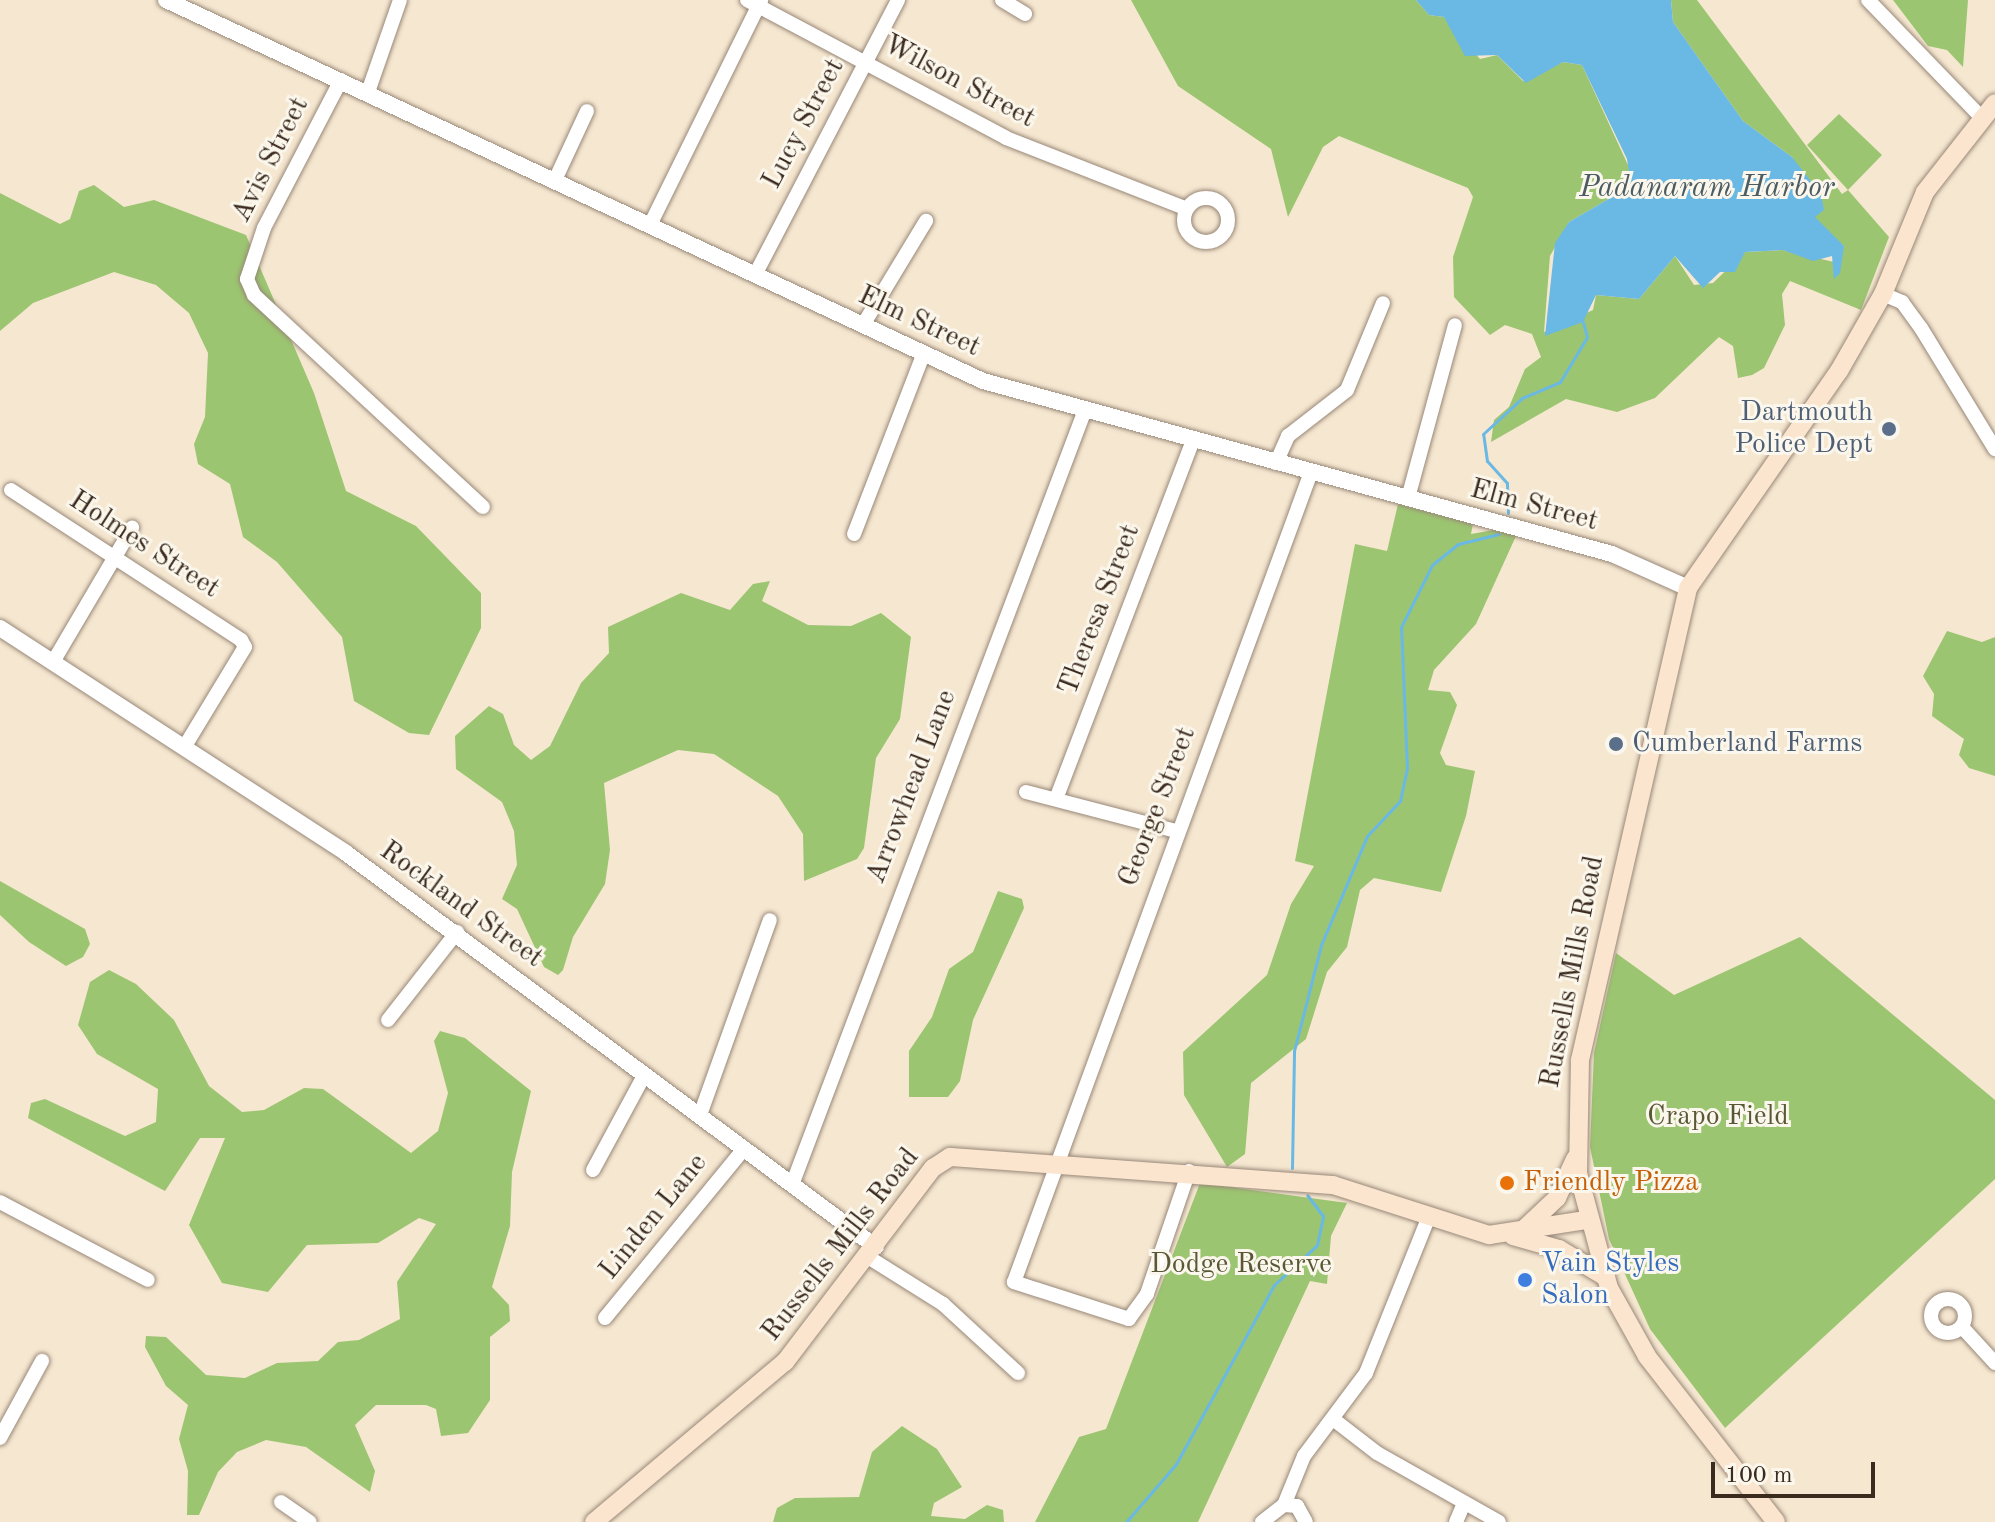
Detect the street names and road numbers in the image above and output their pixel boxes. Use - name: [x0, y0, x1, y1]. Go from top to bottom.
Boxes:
- street label: Wilson Street: [877, 28, 1041, 136]
- street label: Lucy Street: [756, 53, 852, 195]
- street label: Avis Street: [225, 92, 317, 228]
- street label: Elm Street: [852, 279, 986, 365]
- street label: Elm Street: [1466, 473, 1602, 539]
- street label: Holmes Street: [62, 484, 226, 606]
- street label: Theresa Street: [1052, 520, 1148, 700]
- street label: Arrowhead Lane: [860, 686, 964, 888]
- street label: George Street: [1112, 722, 1204, 892]
- street label: Rockland Street: [373, 834, 549, 976]
- street label: Russells Mills Road: [1534, 853, 1612, 1091]
- street label: Russells Mills Road: [755, 1142, 927, 1348]
- street label: Linden Lane: [593, 1147, 715, 1287]

